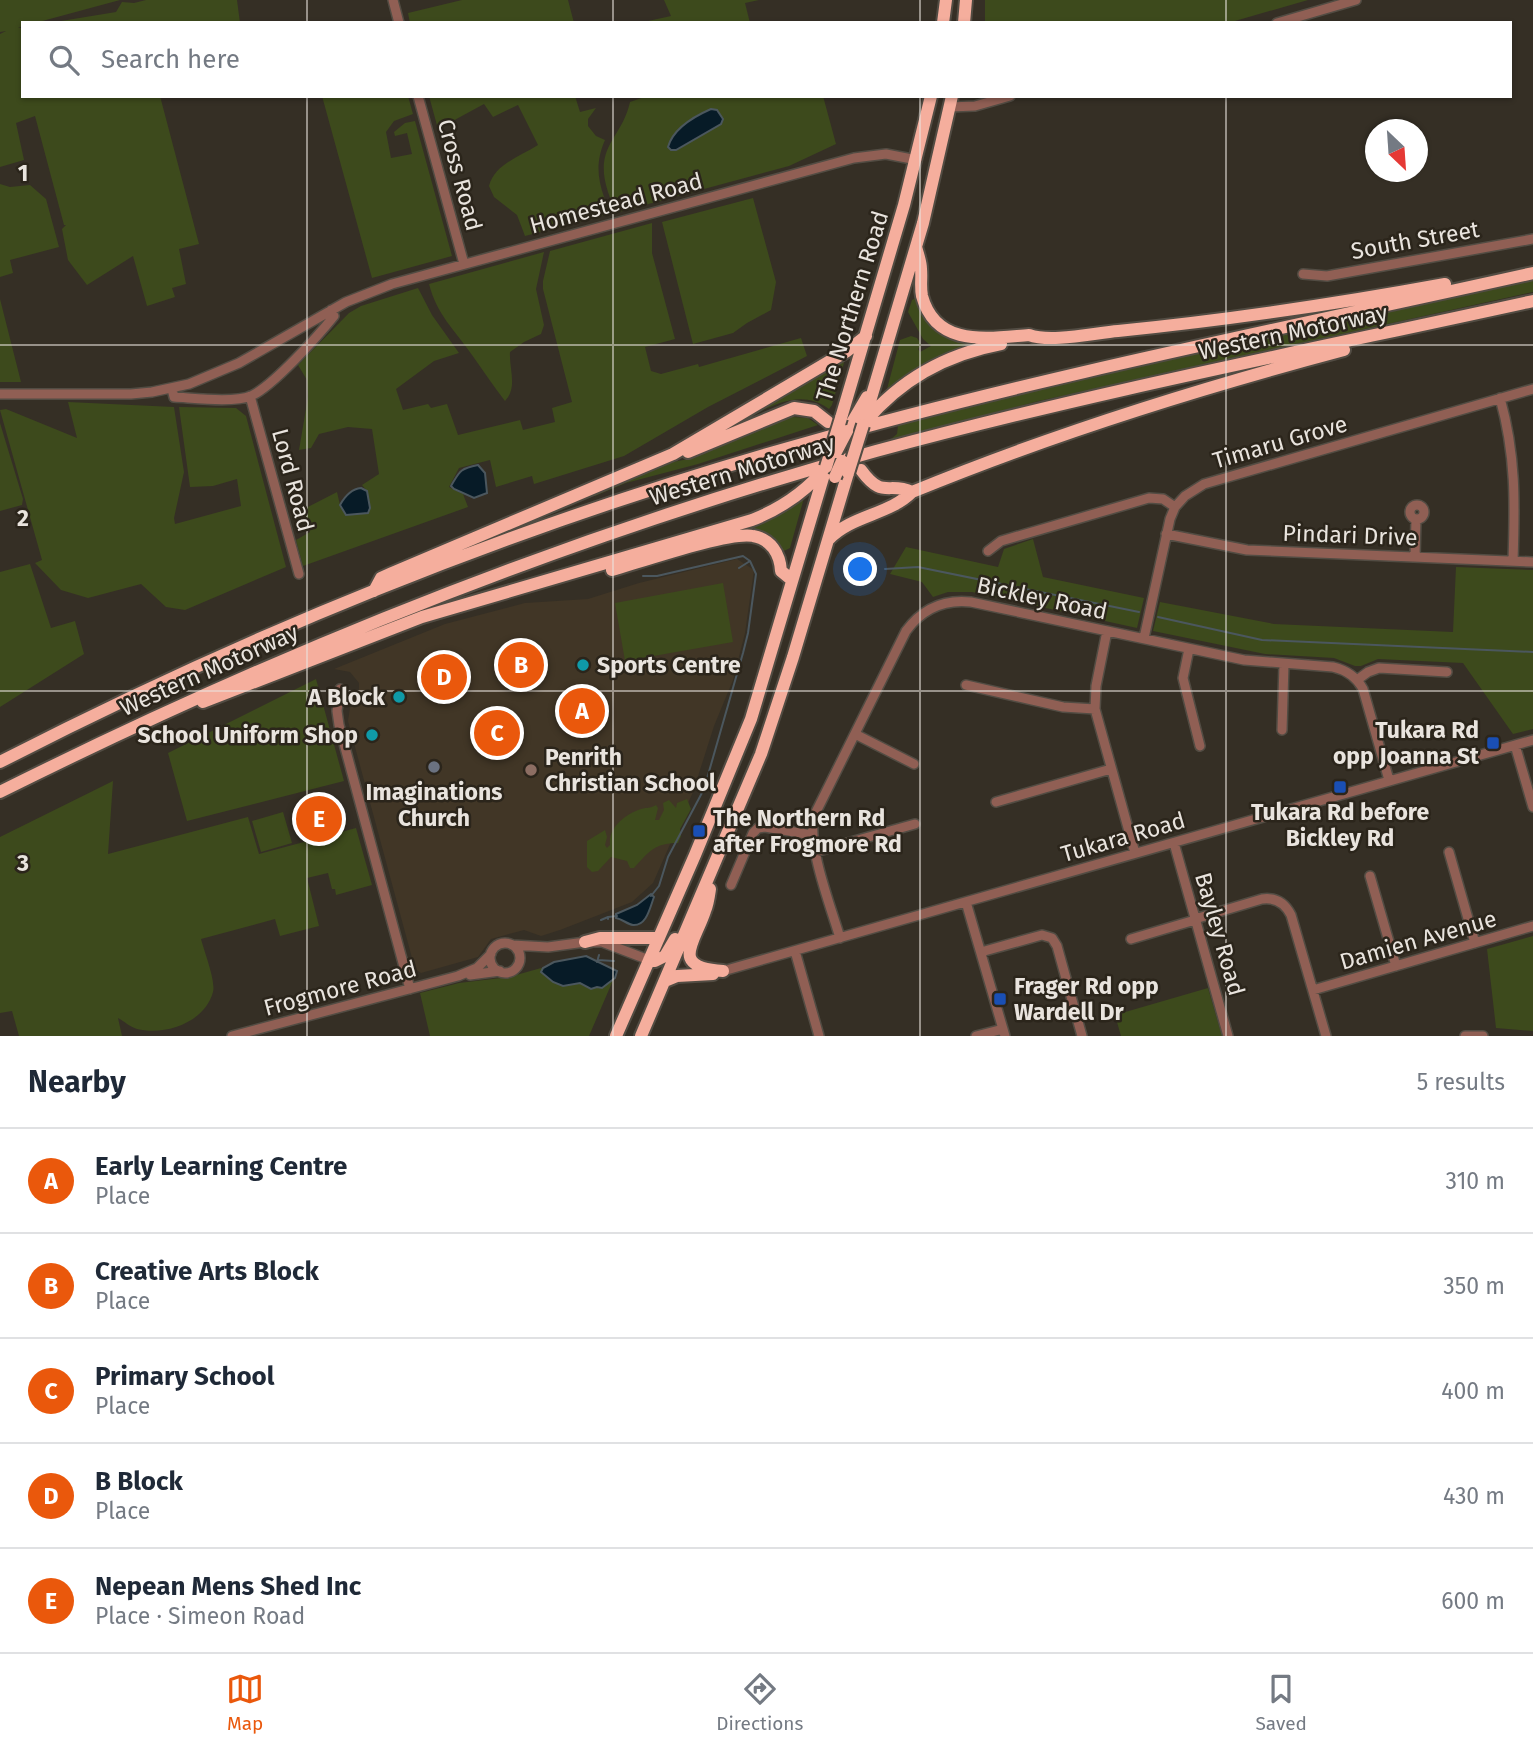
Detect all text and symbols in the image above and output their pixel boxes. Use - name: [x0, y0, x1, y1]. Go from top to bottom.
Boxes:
- search box: [21, 21, 1512, 98]
- icon: search: [45, 41, 83, 79]
- text: Search here: [101, 44, 240, 75]
- street label: Cross Road: [432, 116, 488, 234]
- north arrow: [1365, 119, 1428, 182]
- text: 1: [18, 159, 28, 187]
- street label: Homestead Road: [527, 166, 705, 240]
- street label: The Northern Road: [810, 207, 894, 405]
- street label: South Street: [1349, 215, 1482, 265]
- street label: Western Motorway: [1196, 298, 1391, 366]
- street label: Timaru Grove: [1209, 409, 1351, 475]
- street label: Lord Road: [266, 425, 320, 535]
- street label: Western Motorway: [646, 428, 839, 511]
- text: 2: [17, 504, 29, 532]
- street label: Pindari Drive: [1282, 519, 1418, 551]
- your location: [843, 552, 877, 586]
- street label: Bickley Road: [974, 571, 1110, 625]
- street label: Western Motorway: [115, 618, 303, 722]
- pin: B: [498, 639, 544, 691]
- pin: D: [421, 651, 467, 703]
- place label: Sports Centre: [597, 651, 741, 679]
- marker: Sports Centre: [575, 657, 591, 673]
- place label: A Block: [307, 683, 385, 711]
- pin: A: [559, 685, 605, 737]
- marker: A Block: [391, 689, 407, 705]
- pin: C: [474, 707, 520, 759]
- place label: Tukara Rd opp Joanna St: [1333, 716, 1480, 770]
- place label: School Uniform Shop: [138, 721, 358, 749]
- marker: School Uniform Shop: [364, 727, 380, 743]
- marker: Tukara Rd opp Joanna St: [1485, 735, 1501, 751]
- place label: Penrith Christian School: [545, 743, 716, 797]
- marker: Imaginations Church: [426, 759, 442, 775]
- marker: Penrith Christian School: [523, 762, 539, 778]
- place label: Imaginations Church: [366, 778, 502, 832]
- marker: Tukara Rd before Bickley Rd: [1332, 779, 1348, 795]
- pin: E: [296, 793, 342, 845]
- place label: Tukara Rd before Bickley Rd: [1251, 798, 1429, 852]
- place label: The Northern Rd after Frogmore Rd: [713, 804, 902, 858]
- street label: Tukara Road: [1058, 806, 1188, 868]
- marker: The Northern Rd after Frogmore Rd: [691, 823, 707, 839]
- text: 3: [16, 849, 29, 877]
- street label: Bayley Road: [1189, 869, 1251, 999]
- street label: Damien Avenue: [1336, 904, 1500, 976]
- street label: Frogmore Road: [261, 954, 419, 1022]
- place label: Frager Rd opp Wardell Dr: [1014, 972, 1159, 1026]
- marker: Frager Rd opp Wardell Dr: [992, 991, 1008, 1007]
- text: Nearby: [28, 1064, 126, 1100]
- text: 5 results: [1417, 1068, 1505, 1096]
- text: Early Learning Centre: [95, 1151, 347, 1182]
- text: A: [44, 1167, 58, 1195]
- text: 310 m: [1445, 1167, 1505, 1195]
- text: Place: [95, 1182, 150, 1210]
- text: Creative Arts Block: [95, 1256, 319, 1287]
- text: B: [44, 1272, 58, 1300]
- text: 350 m: [1443, 1272, 1505, 1300]
- text: Place: [95, 1287, 150, 1315]
- text: Primary School: [95, 1361, 275, 1392]
- text: C: [44, 1377, 58, 1405]
- text: 400 m: [1441, 1377, 1505, 1405]
- text: Place: [95, 1392, 150, 1420]
- text: B Block: [95, 1466, 183, 1497]
- text: D: [44, 1482, 58, 1510]
- text: 430 m: [1443, 1482, 1505, 1510]
- text: Place: [95, 1497, 150, 1525]
- text: Nepean Mens Shed Inc: [95, 1571, 361, 1602]
- text: E: [45, 1587, 57, 1615]
- text: 600 m: [1441, 1587, 1505, 1615]
- text: Place · Simeon Road: [95, 1602, 305, 1630]
- tab: Map: [226, 1670, 264, 1735]
- tab: Directions: [716, 1670, 803, 1735]
- tab: Saved: [1256, 1670, 1307, 1735]

